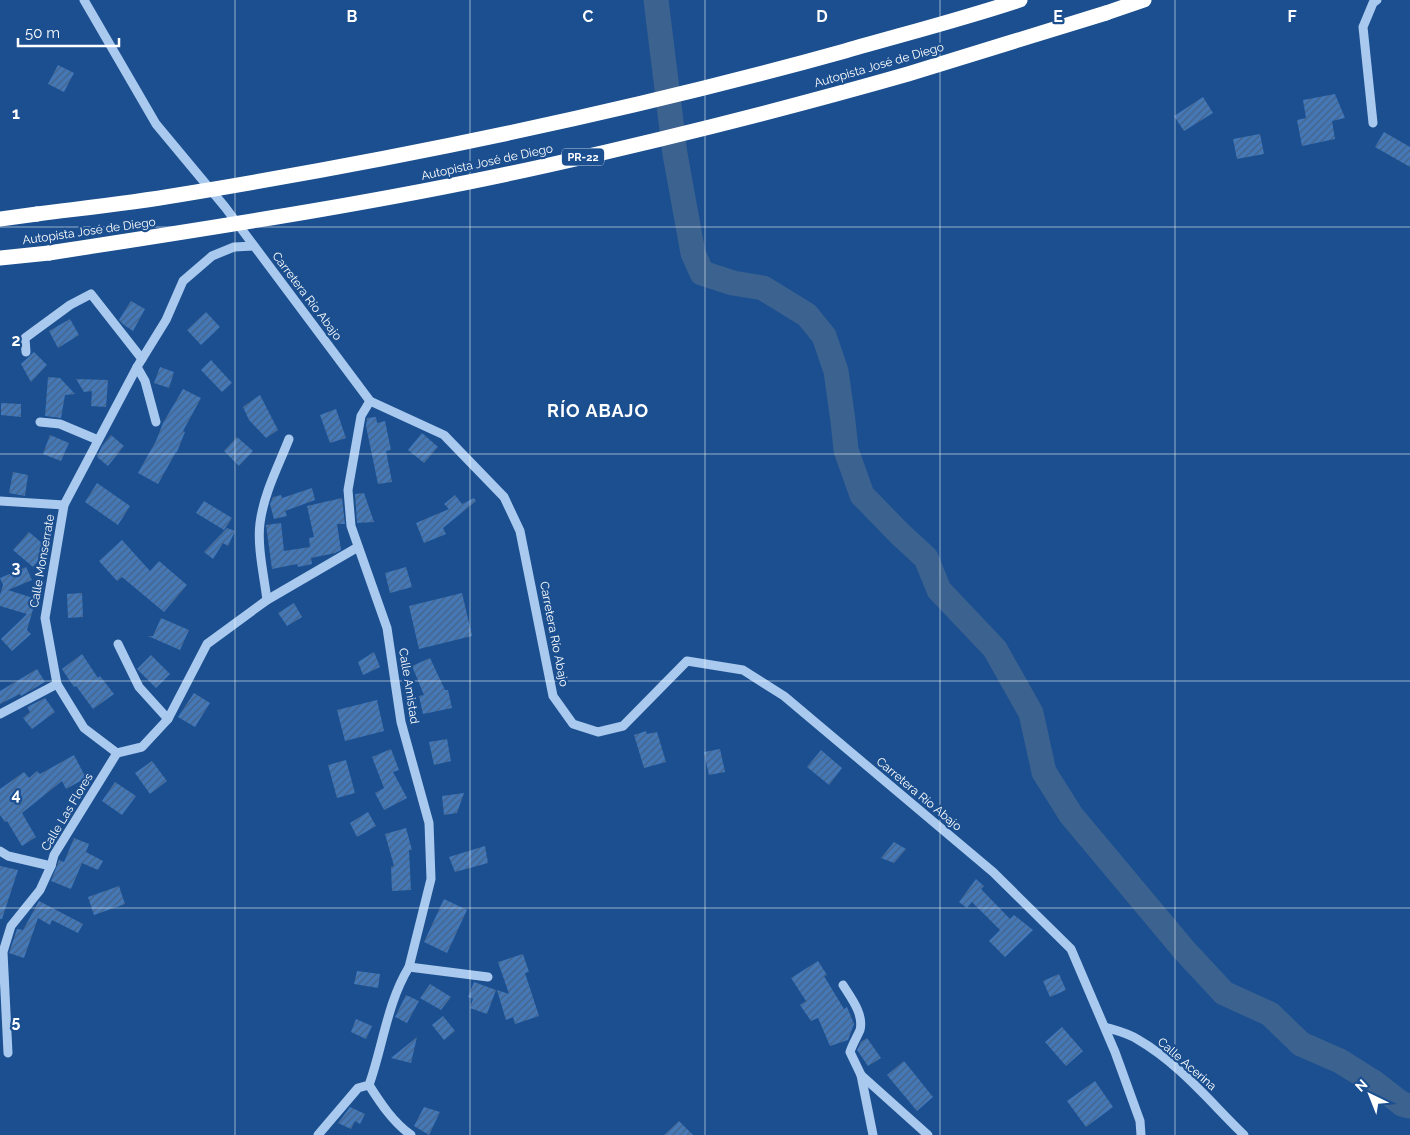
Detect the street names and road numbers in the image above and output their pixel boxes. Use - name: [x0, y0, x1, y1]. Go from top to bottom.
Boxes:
- street label: Autopista José de Diego: [813, 40, 945, 90]
- street label: Autopista José de Diego: [420, 141, 554, 183]
- road number: PR-22: [562, 148, 604, 166]
- street label: Autopista José de Diego: [22, 215, 156, 247]
- street label: Carretera Río Abajo: [269, 249, 345, 343]
- street label: Calle Monserrate: [27, 513, 57, 609]
- street label: Carretera Río Abajo: [537, 580, 571, 688]
- street label: Calle Amistad: [396, 647, 422, 725]
- street label: Carretera Río Abajo: [874, 754, 964, 834]
- street label: Calle Las Flores: [38, 770, 96, 853]
- street label: Calle Acerina: [1155, 1035, 1219, 1093]

